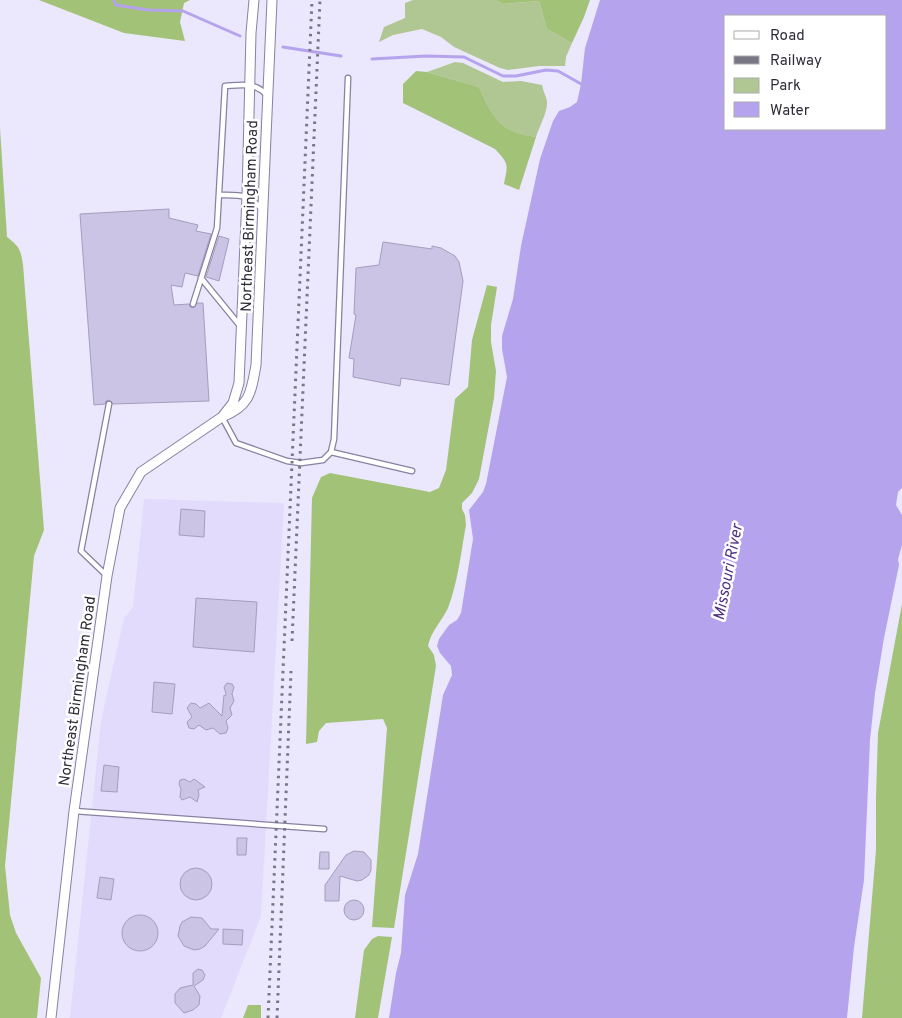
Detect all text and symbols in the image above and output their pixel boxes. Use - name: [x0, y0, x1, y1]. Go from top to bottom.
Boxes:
- legend: [724, 15, 887, 130]
- text: Road: [770, 27, 805, 46]
- text: Railway: [770, 52, 822, 71]
- text: Park: [770, 77, 801, 96]
- text: Water: [770, 102, 810, 121]
- street label: Northeast Birmingham Road: [238, 120, 263, 312]
- water label: Missouri River: [710, 521, 748, 622]
- street label: Northeast Birmingham Road: [56, 595, 101, 787]

